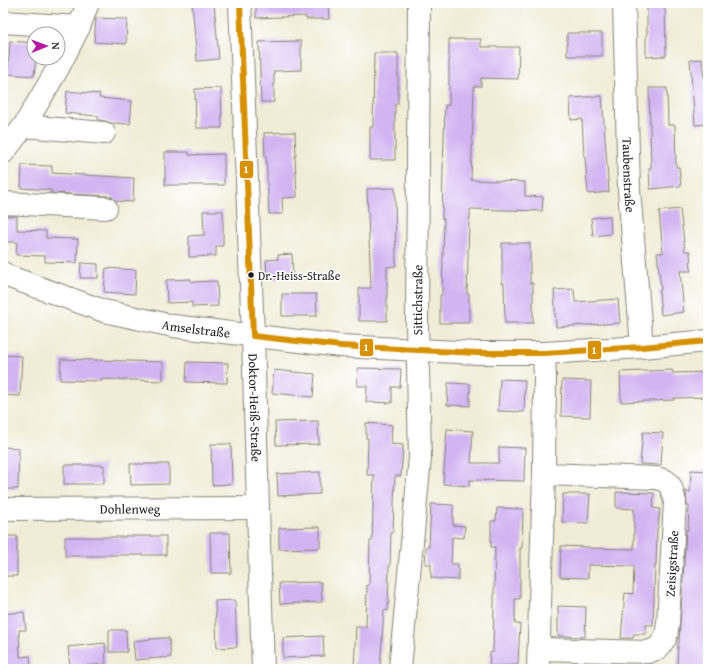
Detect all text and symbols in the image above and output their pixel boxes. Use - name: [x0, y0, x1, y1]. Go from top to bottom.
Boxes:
- north arrow: [26, 26, 66, 66]
- text: N: [48, 42, 64, 50]
- street label: Taubenstraße: [618, 137, 640, 213]
- line badge: 1: [239, 160, 254, 179]
- text: 1: [243, 161, 249, 177]
- street label: Sittichstraße: [407, 265, 427, 336]
- place label: Dr.-Heiss-Straße: [258, 267, 341, 284]
- marker: Dr.-Heiss-Straße: [246, 270, 256, 280]
- street label: Amselstraße: [160, 314, 231, 342]
- line badge: 1: [359, 338, 374, 357]
- text: 1: [363, 339, 369, 355]
- line badge: 1: [587, 340, 602, 360]
- text: 1: [591, 342, 597, 358]
- street label: Doktor-Heiß-Straße: [244, 353, 266, 462]
- street label: Dohlenweg: [100, 499, 161, 518]
- street label: Zeisigstraße: [660, 530, 683, 598]

